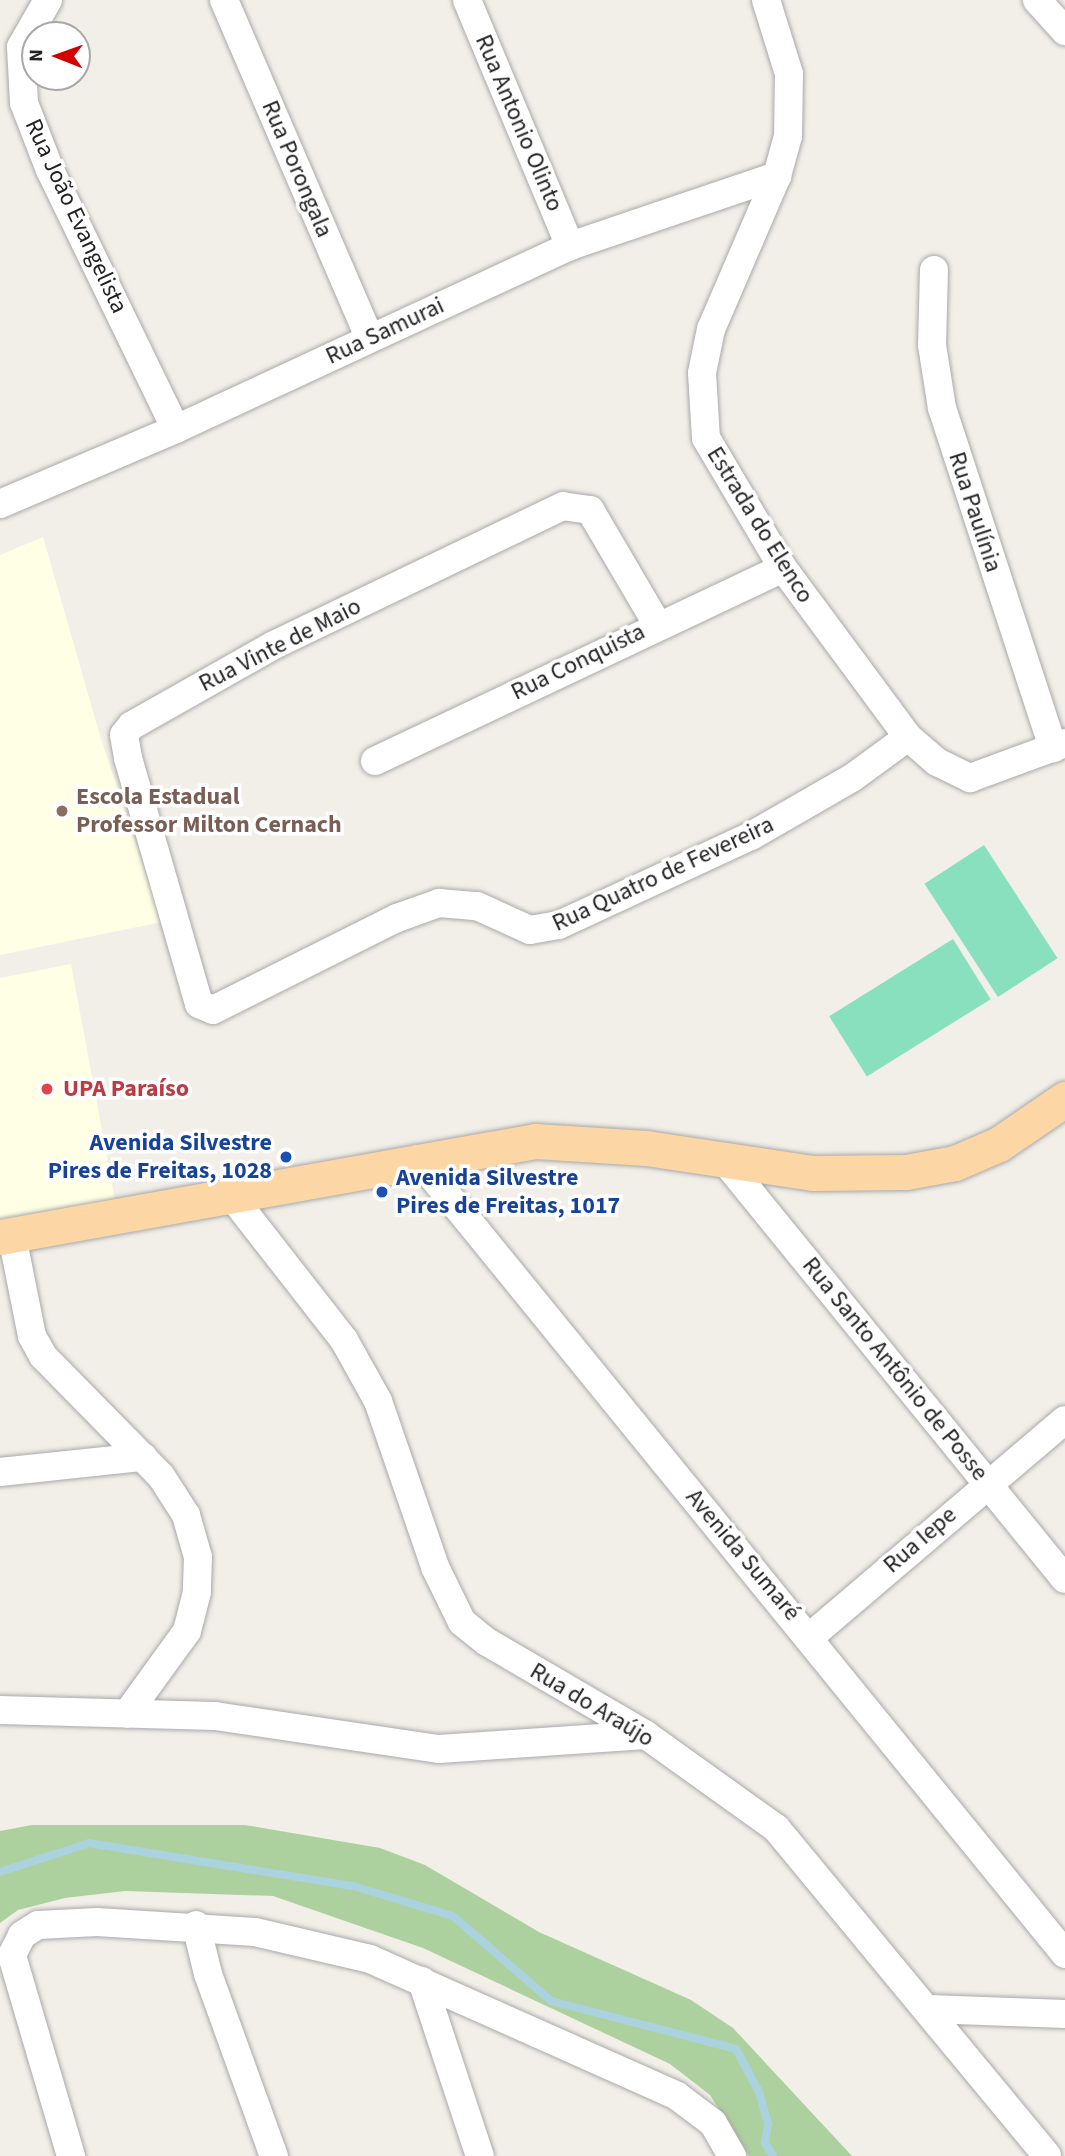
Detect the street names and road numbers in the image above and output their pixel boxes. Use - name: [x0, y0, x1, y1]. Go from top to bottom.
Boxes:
- street label: Rua Antonio Olinto: [469, 30, 569, 216]
- street label: Rua Porongala: [255, 96, 339, 242]
- street label: Rua João Evangelista: [18, 114, 134, 318]
- street label: Rua Samurai: [321, 291, 449, 371]
- street label: Estrada do Elenco: [700, 442, 820, 608]
- street label: Rua Paulínia: [942, 448, 1008, 576]
- street label: Rua Vinte de Maio: [194, 592, 366, 698]
- street label: Rua Conquista: [507, 617, 649, 707]
- street label: Rua Quatro de Fevereira: [548, 810, 778, 938]
- street label: Rua Santo Antônio de Posse: [796, 1252, 994, 1486]
- street label: Avenida Sumaré: [680, 1483, 806, 1627]
- street label: Rua Iepe: [878, 1501, 962, 1579]
- street label: Rua do Araújo: [525, 1657, 659, 1753]

